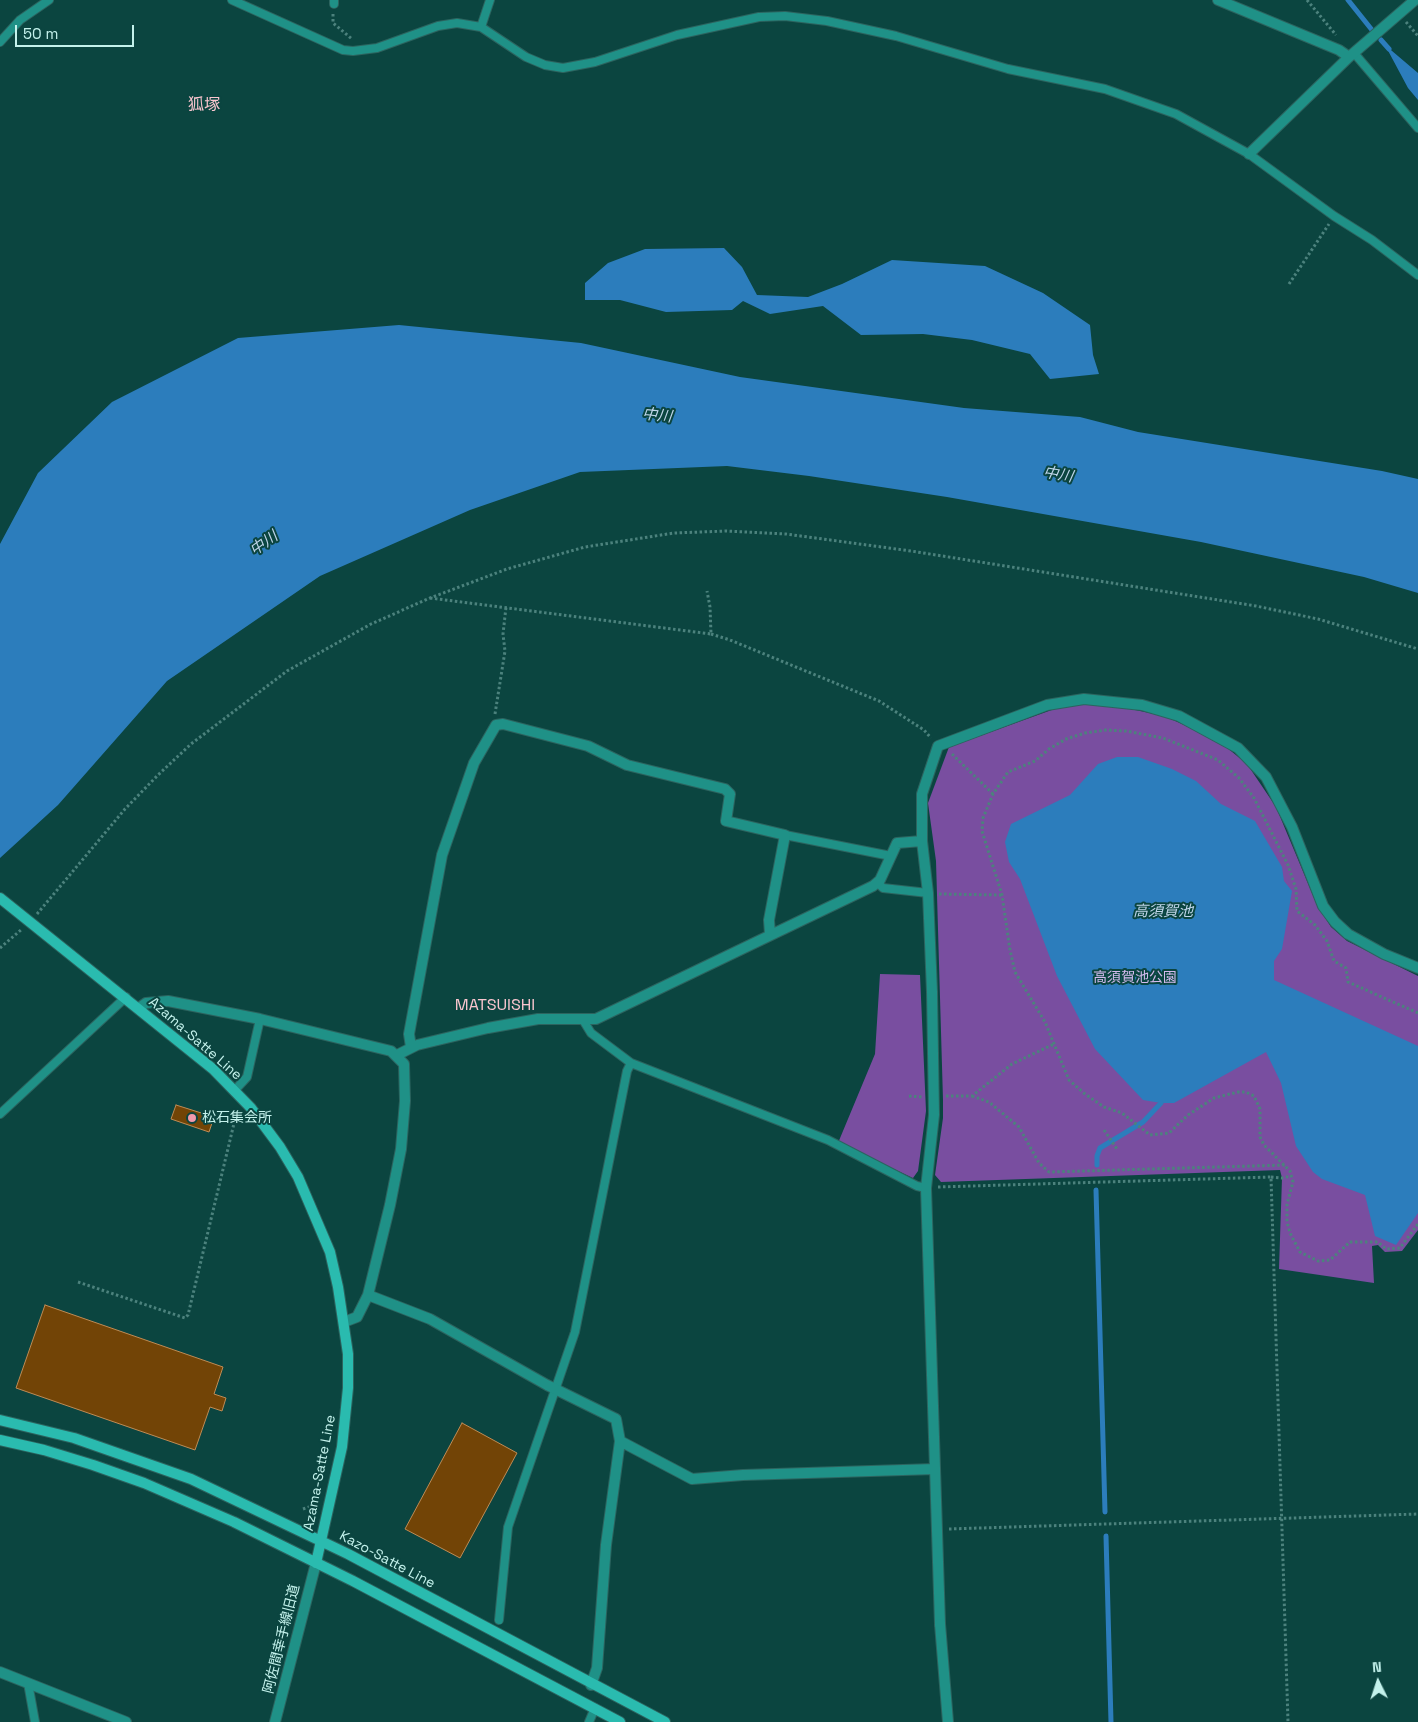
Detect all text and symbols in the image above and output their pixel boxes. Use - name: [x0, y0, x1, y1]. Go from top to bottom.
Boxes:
- scale bar: [18, 15, 136, 47]
- text: 50 m: [23, 24, 58, 43]
- district label: 狐塚: [188, 96, 220, 116]
- water label: 中川: [641, 405, 673, 427]
- water label: 中川: [1042, 464, 1074, 486]
- water label: 中川: [247, 528, 281, 560]
- water label: 高須賀池: [1133, 903, 1193, 921]
- park label: 高須賀池公園: [1093, 970, 1177, 986]
- street label: Azama-Satte Line: [145, 994, 245, 1084]
- district label: MATSUISHI: [449, 996, 541, 1016]
- place label: 松石集会所: [202, 1110, 272, 1126]
- marker: 松石集会所: [186, 1112, 198, 1124]
- street label: Azama-Satte Line: [301, 1414, 339, 1532]
- street label: Kazo-Satte Line: [336, 1528, 438, 1592]
- street label: 阿佐間幸手線旧道: [260, 1583, 304, 1695]
- north arrow: [1353, 1657, 1403, 1707]
- text: N: [1372, 1658, 1382, 1676]

